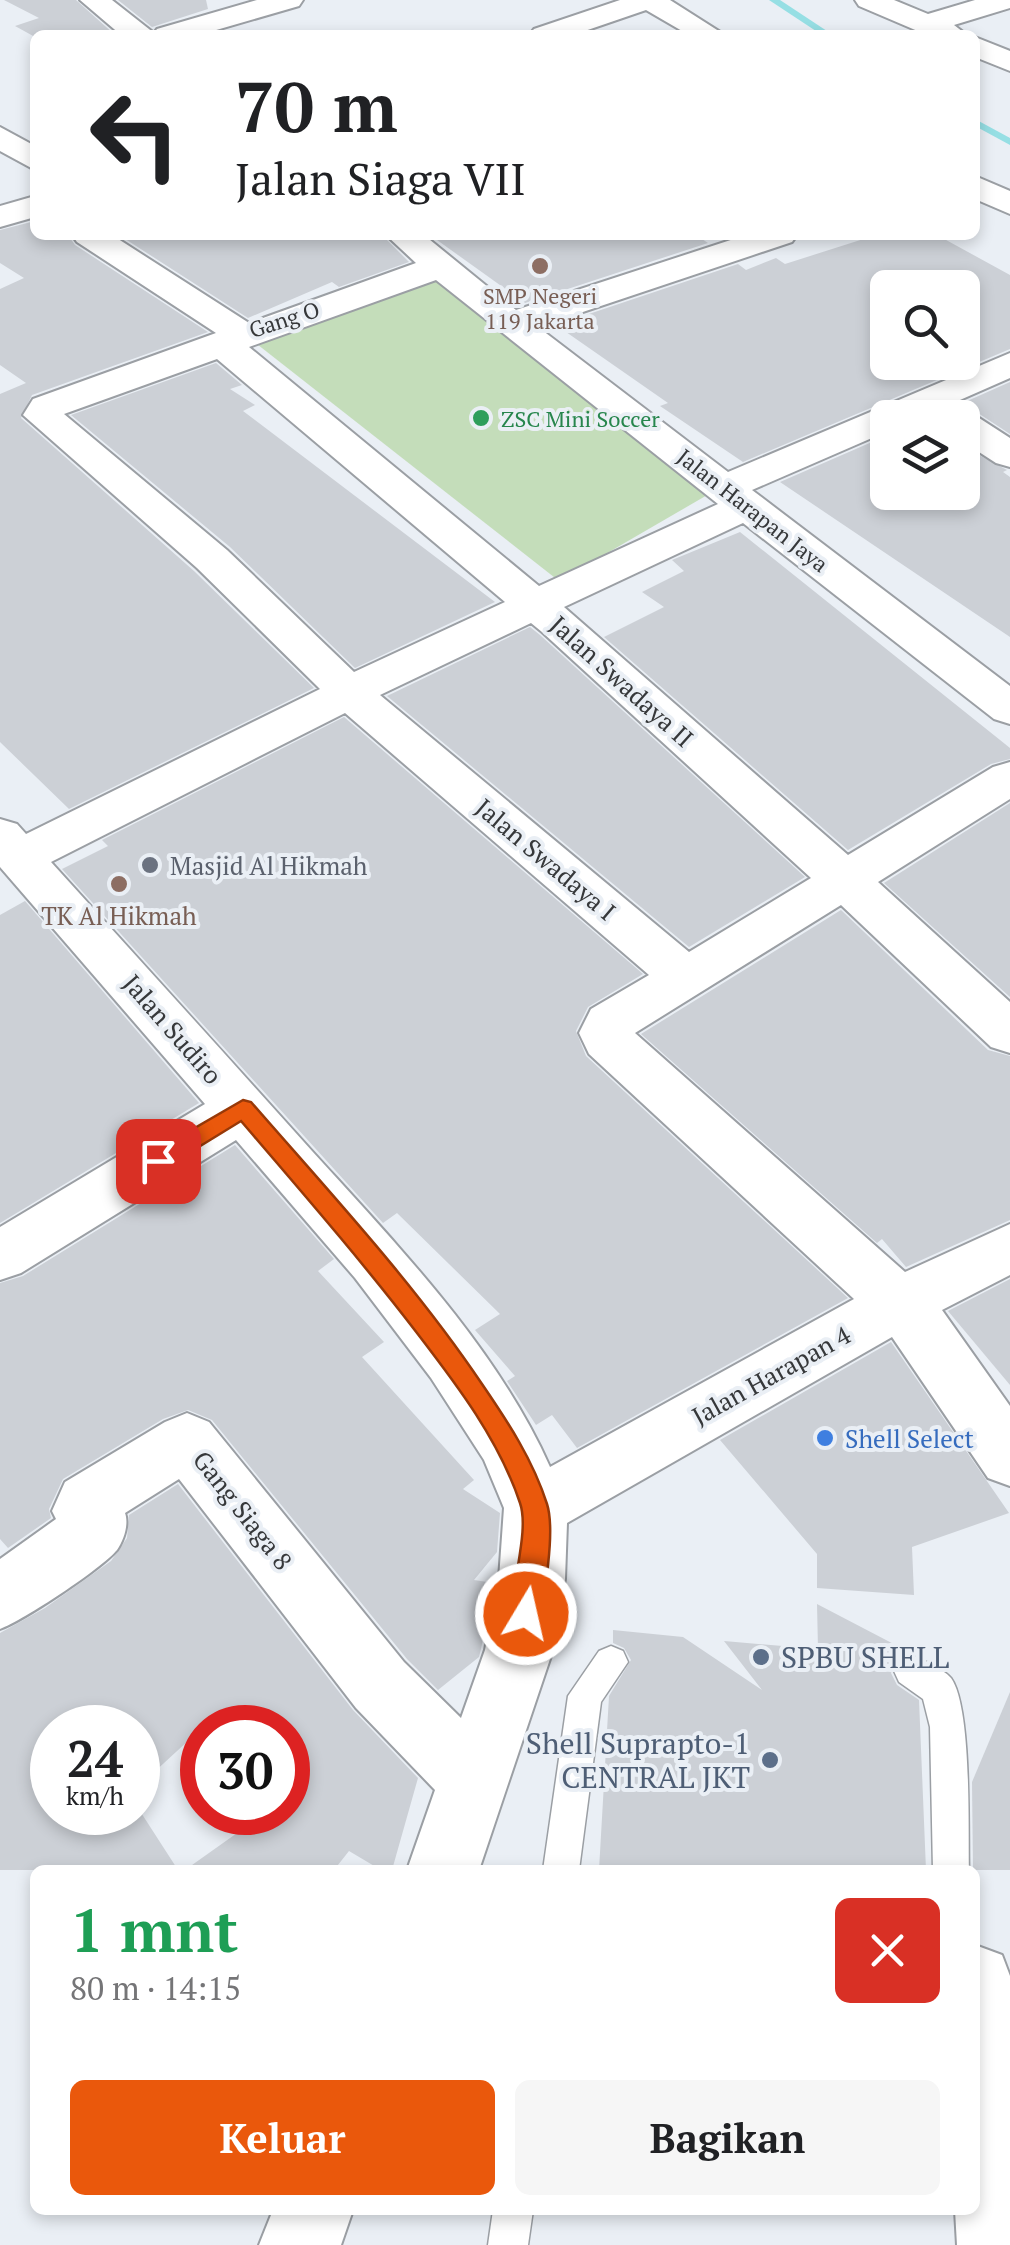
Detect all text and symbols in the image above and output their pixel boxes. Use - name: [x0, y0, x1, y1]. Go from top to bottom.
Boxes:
- text: 70 m: [235, 59, 398, 152]
- icon: left: [70, 70, 200, 200]
- text: Jalan Siaga VII: [235, 148, 526, 208]
- marker: SMP Negeri 119 Jakarta: [529, 255, 551, 277]
- map controls: [870, 270, 980, 510]
- button: search: [870, 270, 980, 380]
- place label: SMP Negeri 119 Jakarta: [483, 281, 597, 335]
- street label: Gang O: [245, 294, 323, 344]
- button: layers: [870, 400, 980, 510]
- place label: ZSC Mini Soccer: [501, 404, 660, 433]
- marker: ZSC Mini Soccer: [470, 407, 492, 429]
- street label: Jalan Harapan Jaya: [671, 442, 835, 578]
- street label: Jalan Swadaya II: [543, 608, 701, 754]
- street label: Jalan Swadaya I: [469, 791, 623, 927]
- place label: Masjid Al Hikmah: [170, 849, 368, 882]
- marker: Masjid Al Hikmah: [139, 854, 161, 876]
- marker: TK Al Hikmah: [108, 873, 130, 895]
- place label: TK Al Hikmah: [41, 899, 197, 932]
- street label: Jalan Sudiro: [116, 967, 230, 1091]
- pin: [116, 1119, 201, 1204]
- icon: arrive: [131, 1134, 186, 1189]
- street label: Jalan Harapan 4: [686, 1318, 857, 1432]
- place label: Shell Select: [845, 1422, 974, 1455]
- marker: Shell Select: [814, 1427, 836, 1449]
- street label: Gang Siaga 8: [186, 1444, 300, 1576]
- position arrow: [474, 1562, 578, 1666]
- place label: SPBU SHELL: [781, 1637, 949, 1677]
- marker: SPBU SHELL: [750, 1646, 772, 1668]
- speed limit sign: 30: [180, 1705, 310, 1835]
- place label: Shell Suprapto-1 CENTRAL JKT: [526, 1723, 750, 1797]
- text: 24: [67, 1725, 123, 1791]
- marker: Shell Suprapto-1 CENTRAL JKT: [759, 1749, 781, 1771]
- text: km/h: [66, 1779, 124, 1812]
- text: 1 mnt: [70, 1890, 238, 1969]
- button: close: [835, 1898, 940, 2003]
- text: 80 m · 14:15: [70, 1967, 241, 2009]
- button: Keluar: [70, 2080, 495, 2195]
- button: Bagikan: [515, 2080, 940, 2195]

